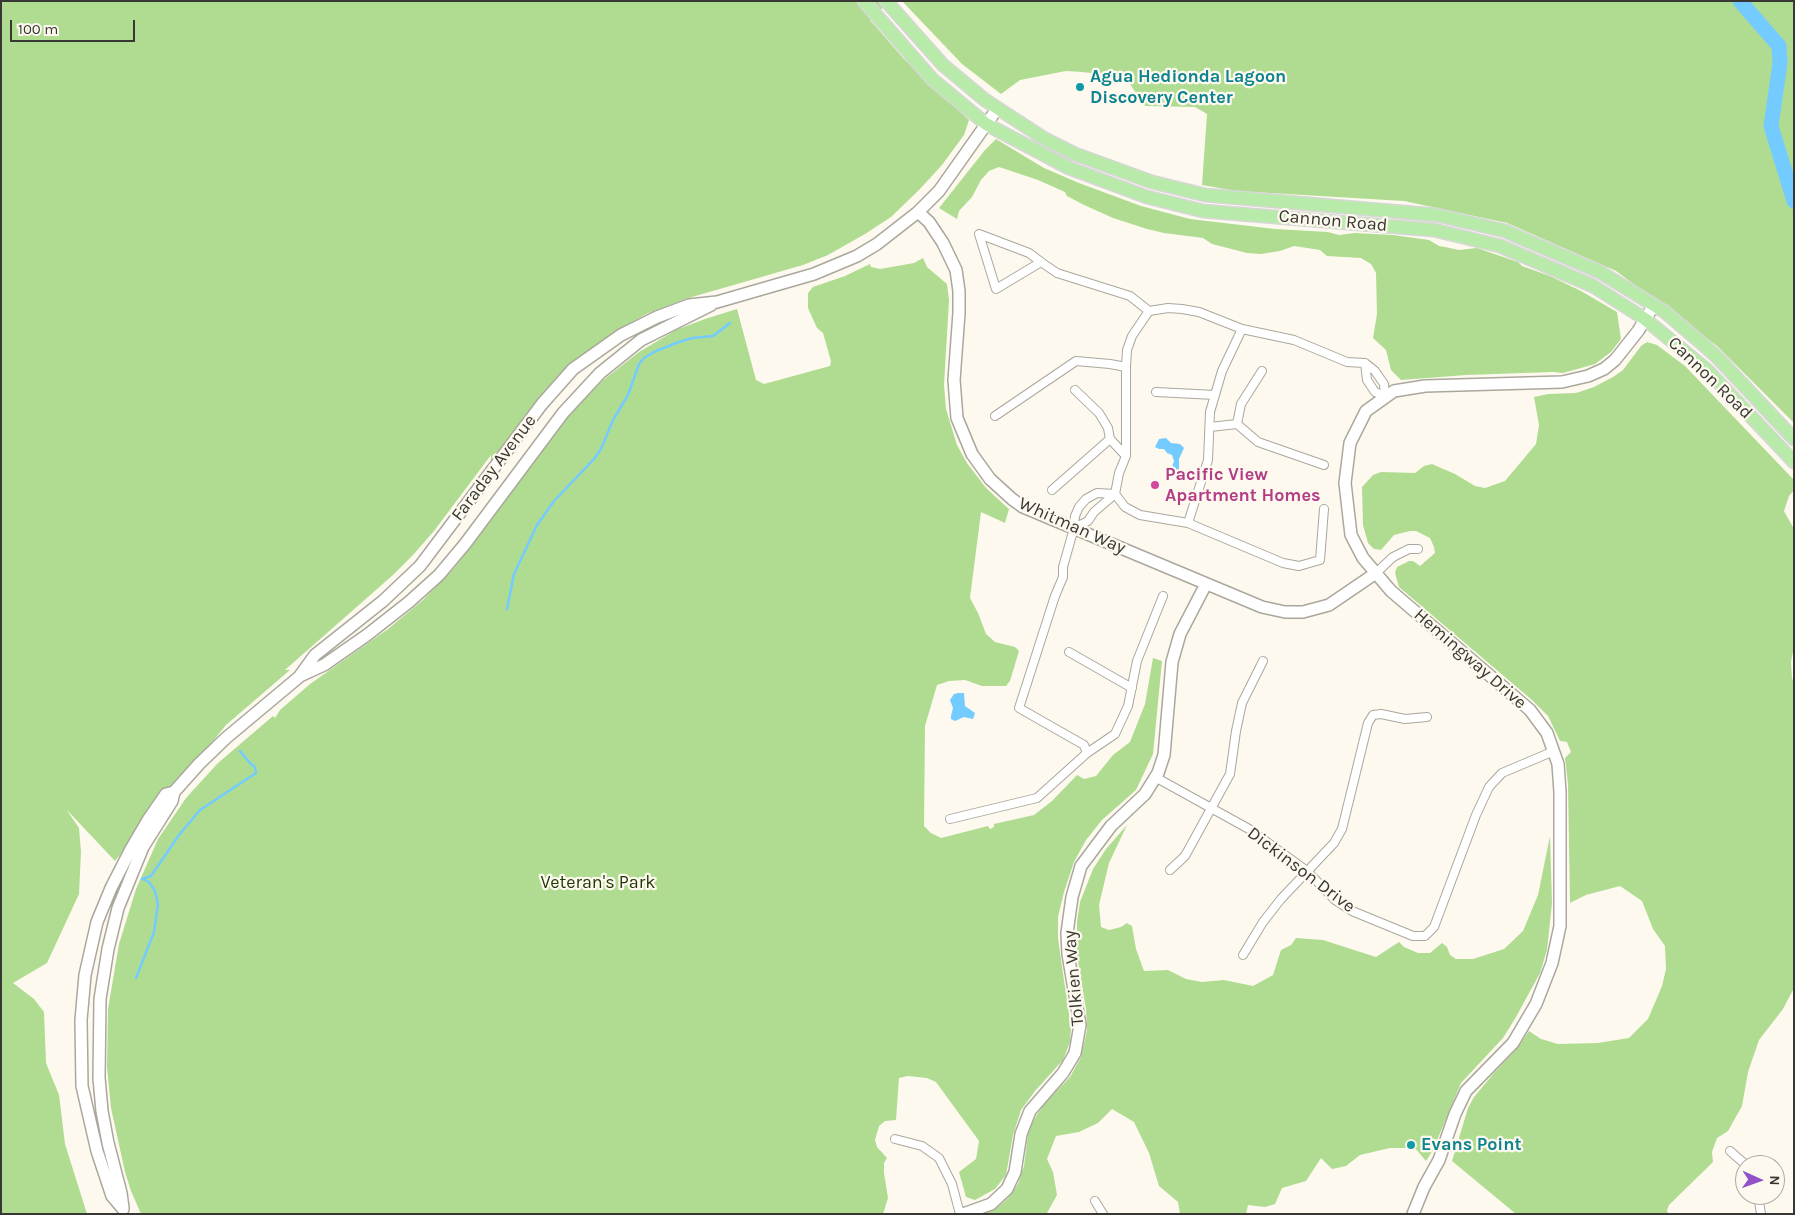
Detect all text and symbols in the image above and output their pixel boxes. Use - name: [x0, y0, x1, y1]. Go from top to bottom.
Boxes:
- scale bar: [12, 10, 138, 42]
- text: 100 m: [18, 20, 58, 38]
- place label: Agua Hedionda Lagoon Discovery Center: [1090, 66, 1286, 108]
- marker: Agua Hedionda Lagoon Discovery Center: [1074, 81, 1086, 93]
- street label: Cannon Road: [1278, 205, 1388, 237]
- street label: Cannon Road: [1663, 332, 1757, 424]
- street label: Faraday Avenue: [447, 410, 541, 526]
- place label: Pacific View Apartment Homes: [1165, 464, 1320, 506]
- marker: Pacific View Apartment Homes: [1149, 479, 1161, 491]
- street label: Whitman Way: [1015, 493, 1129, 559]
- street label: Hemingway Drive: [1409, 604, 1531, 714]
- street label: Dickinson Drive: [1243, 822, 1359, 918]
- park label: Veteran's Park: [541, 872, 655, 894]
- street label: Tolkien Way: [1059, 929, 1089, 1027]
- place label: Evans Point: [1421, 1134, 1522, 1156]
- marker: Evans Point: [1405, 1139, 1417, 1151]
- north arrow: [1735, 1155, 1785, 1205]
- text: N: [1766, 1175, 1783, 1186]

